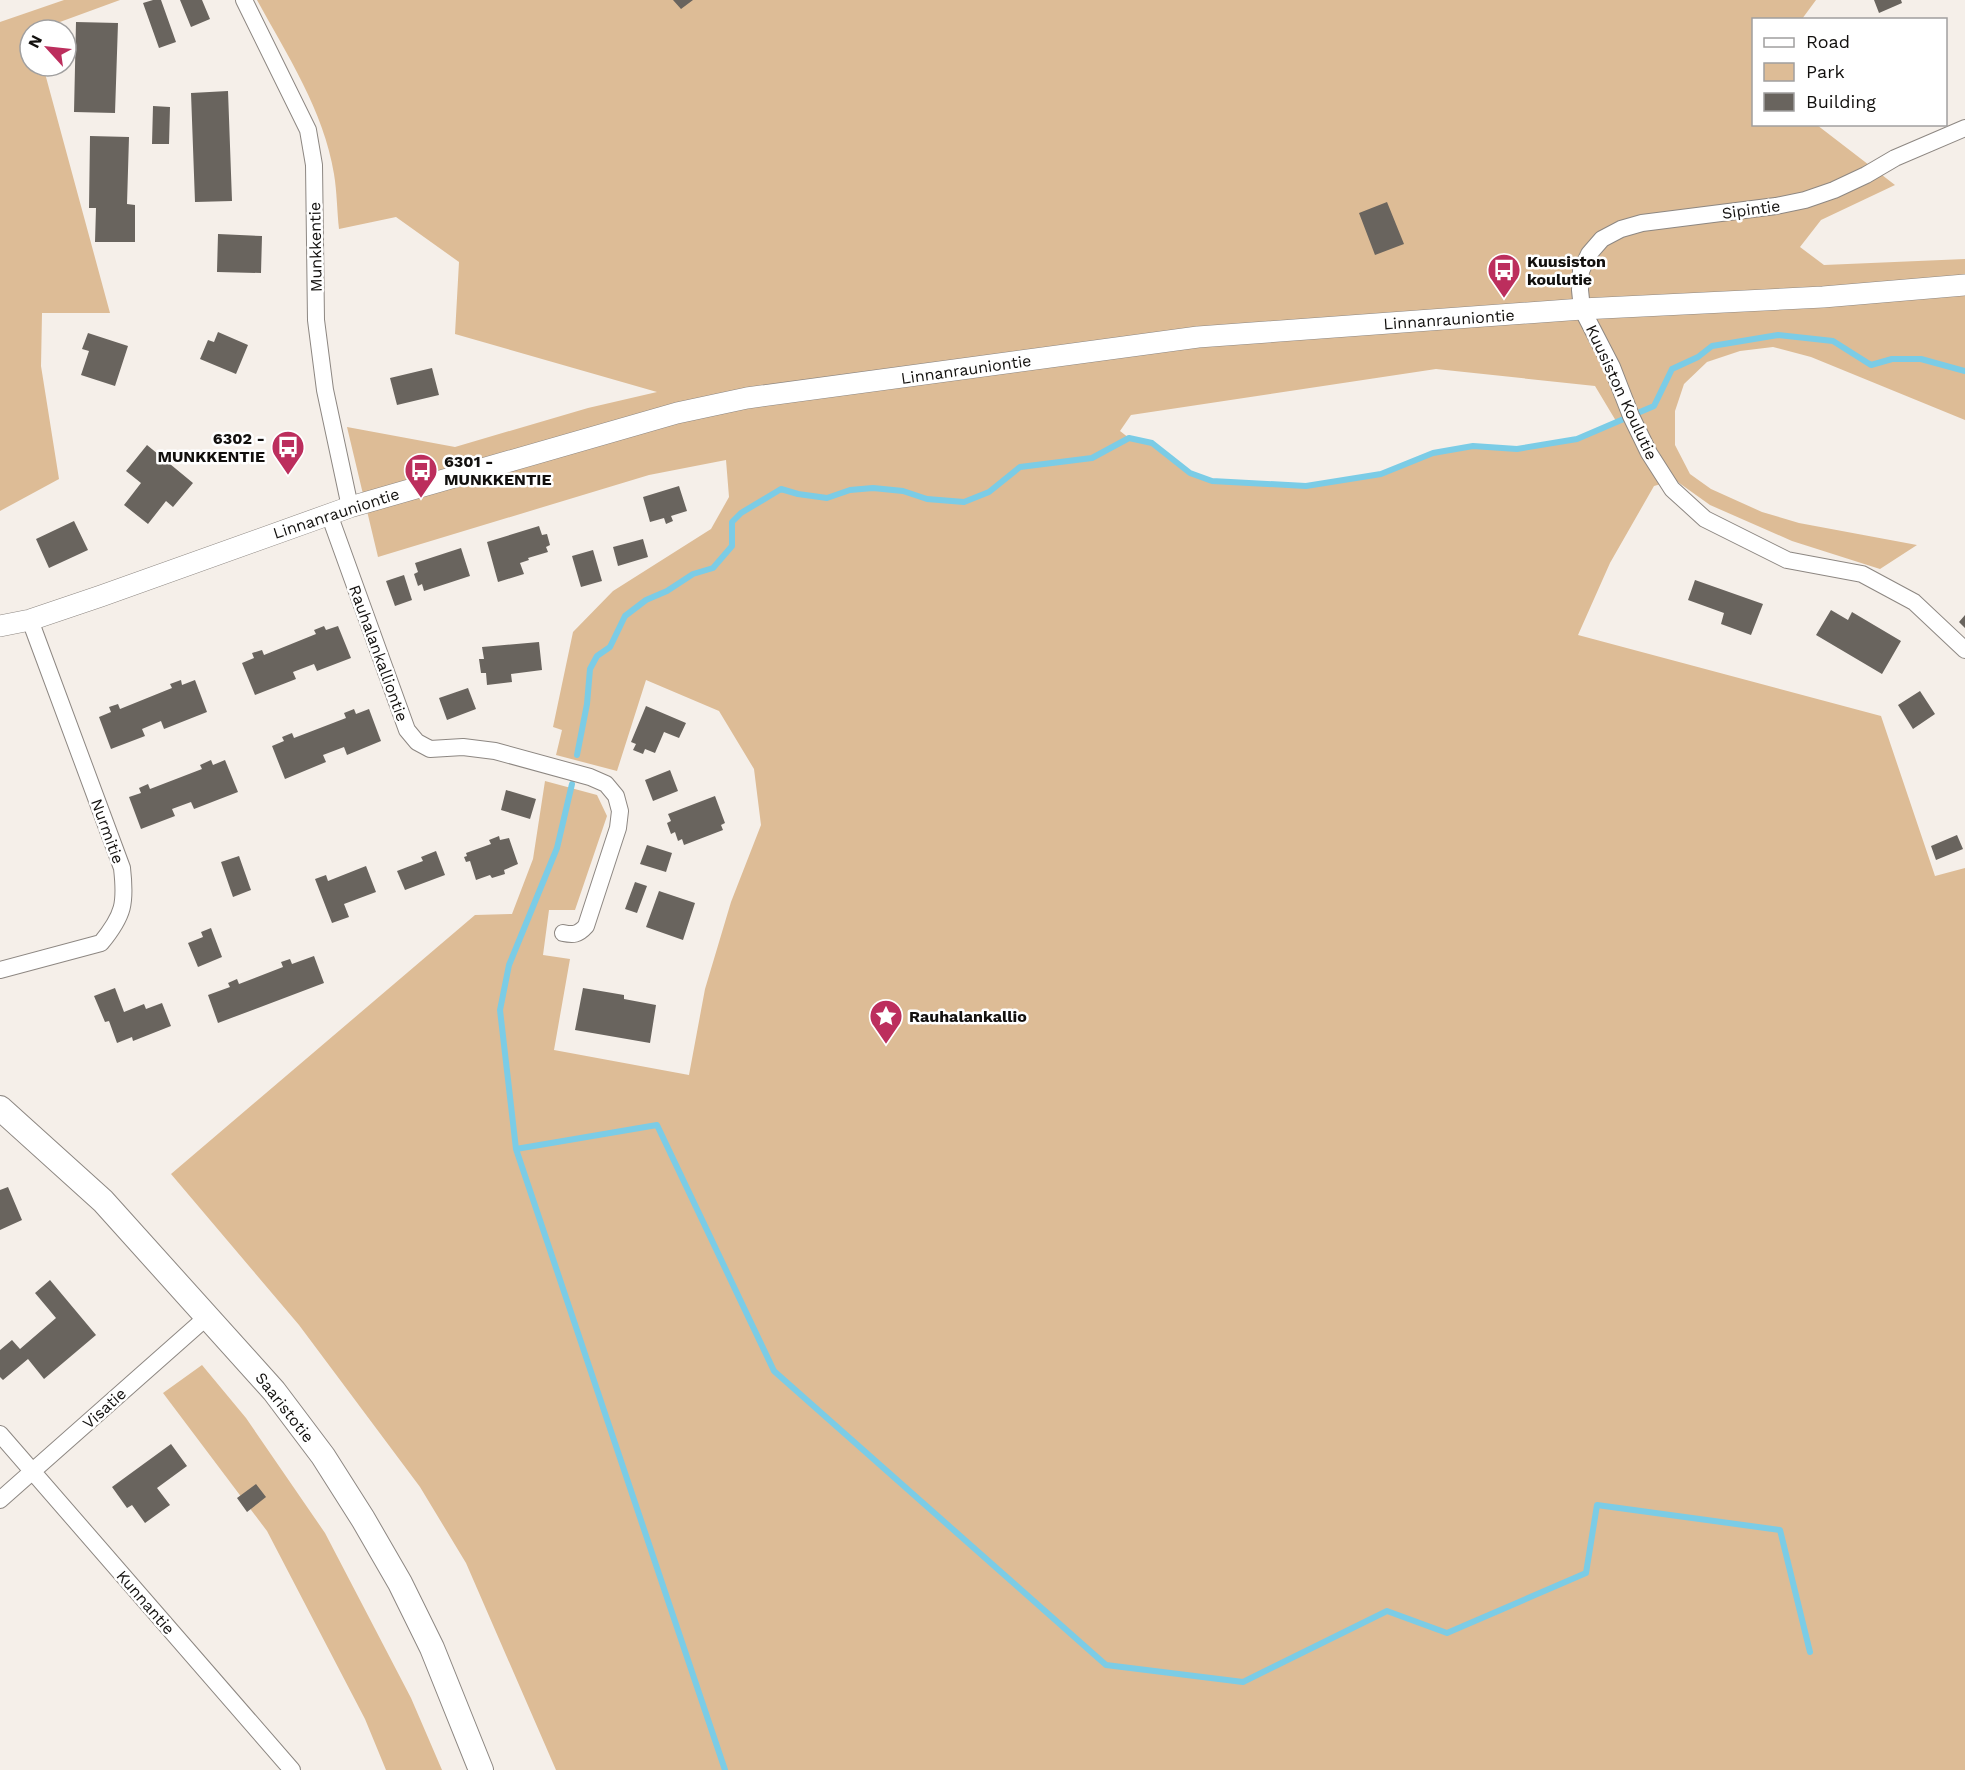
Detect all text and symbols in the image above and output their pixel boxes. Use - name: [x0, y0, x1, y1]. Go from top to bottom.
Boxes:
- north arrow: [18, 18, 78, 78]
- legend: [1752, 18, 1947, 126]
- text: Road: [1806, 31, 1850, 52]
- text: N: [24, 32, 46, 51]
- text: Park: [1806, 61, 1845, 82]
- text: Building: [1806, 91, 1876, 112]
- street label: Sipintie: [1721, 196, 1781, 223]
- street label: Munkkentie: [305, 202, 326, 292]
- bus stop icon: Kuusiston koulutie: [1486, 252, 1522, 299]
- place label: Kuusiston koulutie: [1527, 252, 1606, 289]
- street label: Linnanrauniontie: [1383, 305, 1515, 334]
- street label: Kuusiston Koulutie: [1582, 322, 1661, 463]
- street label: Linnanrauniontie: [900, 351, 1033, 388]
- place label: 6302 - MUNKKENTIE: [157, 429, 265, 466]
- bus stop icon: 6302 - MUNKKENTIE: [270, 429, 306, 476]
- bus stop icon: 6301 - MUNKKENTIE: [403, 452, 439, 499]
- place label: 6301 - MUNKKENTIE: [444, 452, 552, 489]
- street label: Linnanrauniontie: [271, 484, 402, 543]
- street label: Rauhalankalliontie: [345, 582, 412, 724]
- street label: Nurmitie: [87, 796, 128, 866]
- place icon: Rauhalankallio: [868, 998, 904, 1045]
- place label: Rauhalankallio: [909, 1007, 1027, 1026]
- street label: Saaristotie: [251, 1368, 318, 1446]
- street label: Visatie: [79, 1384, 130, 1433]
- street label: Kunnantie: [113, 1566, 179, 1638]

